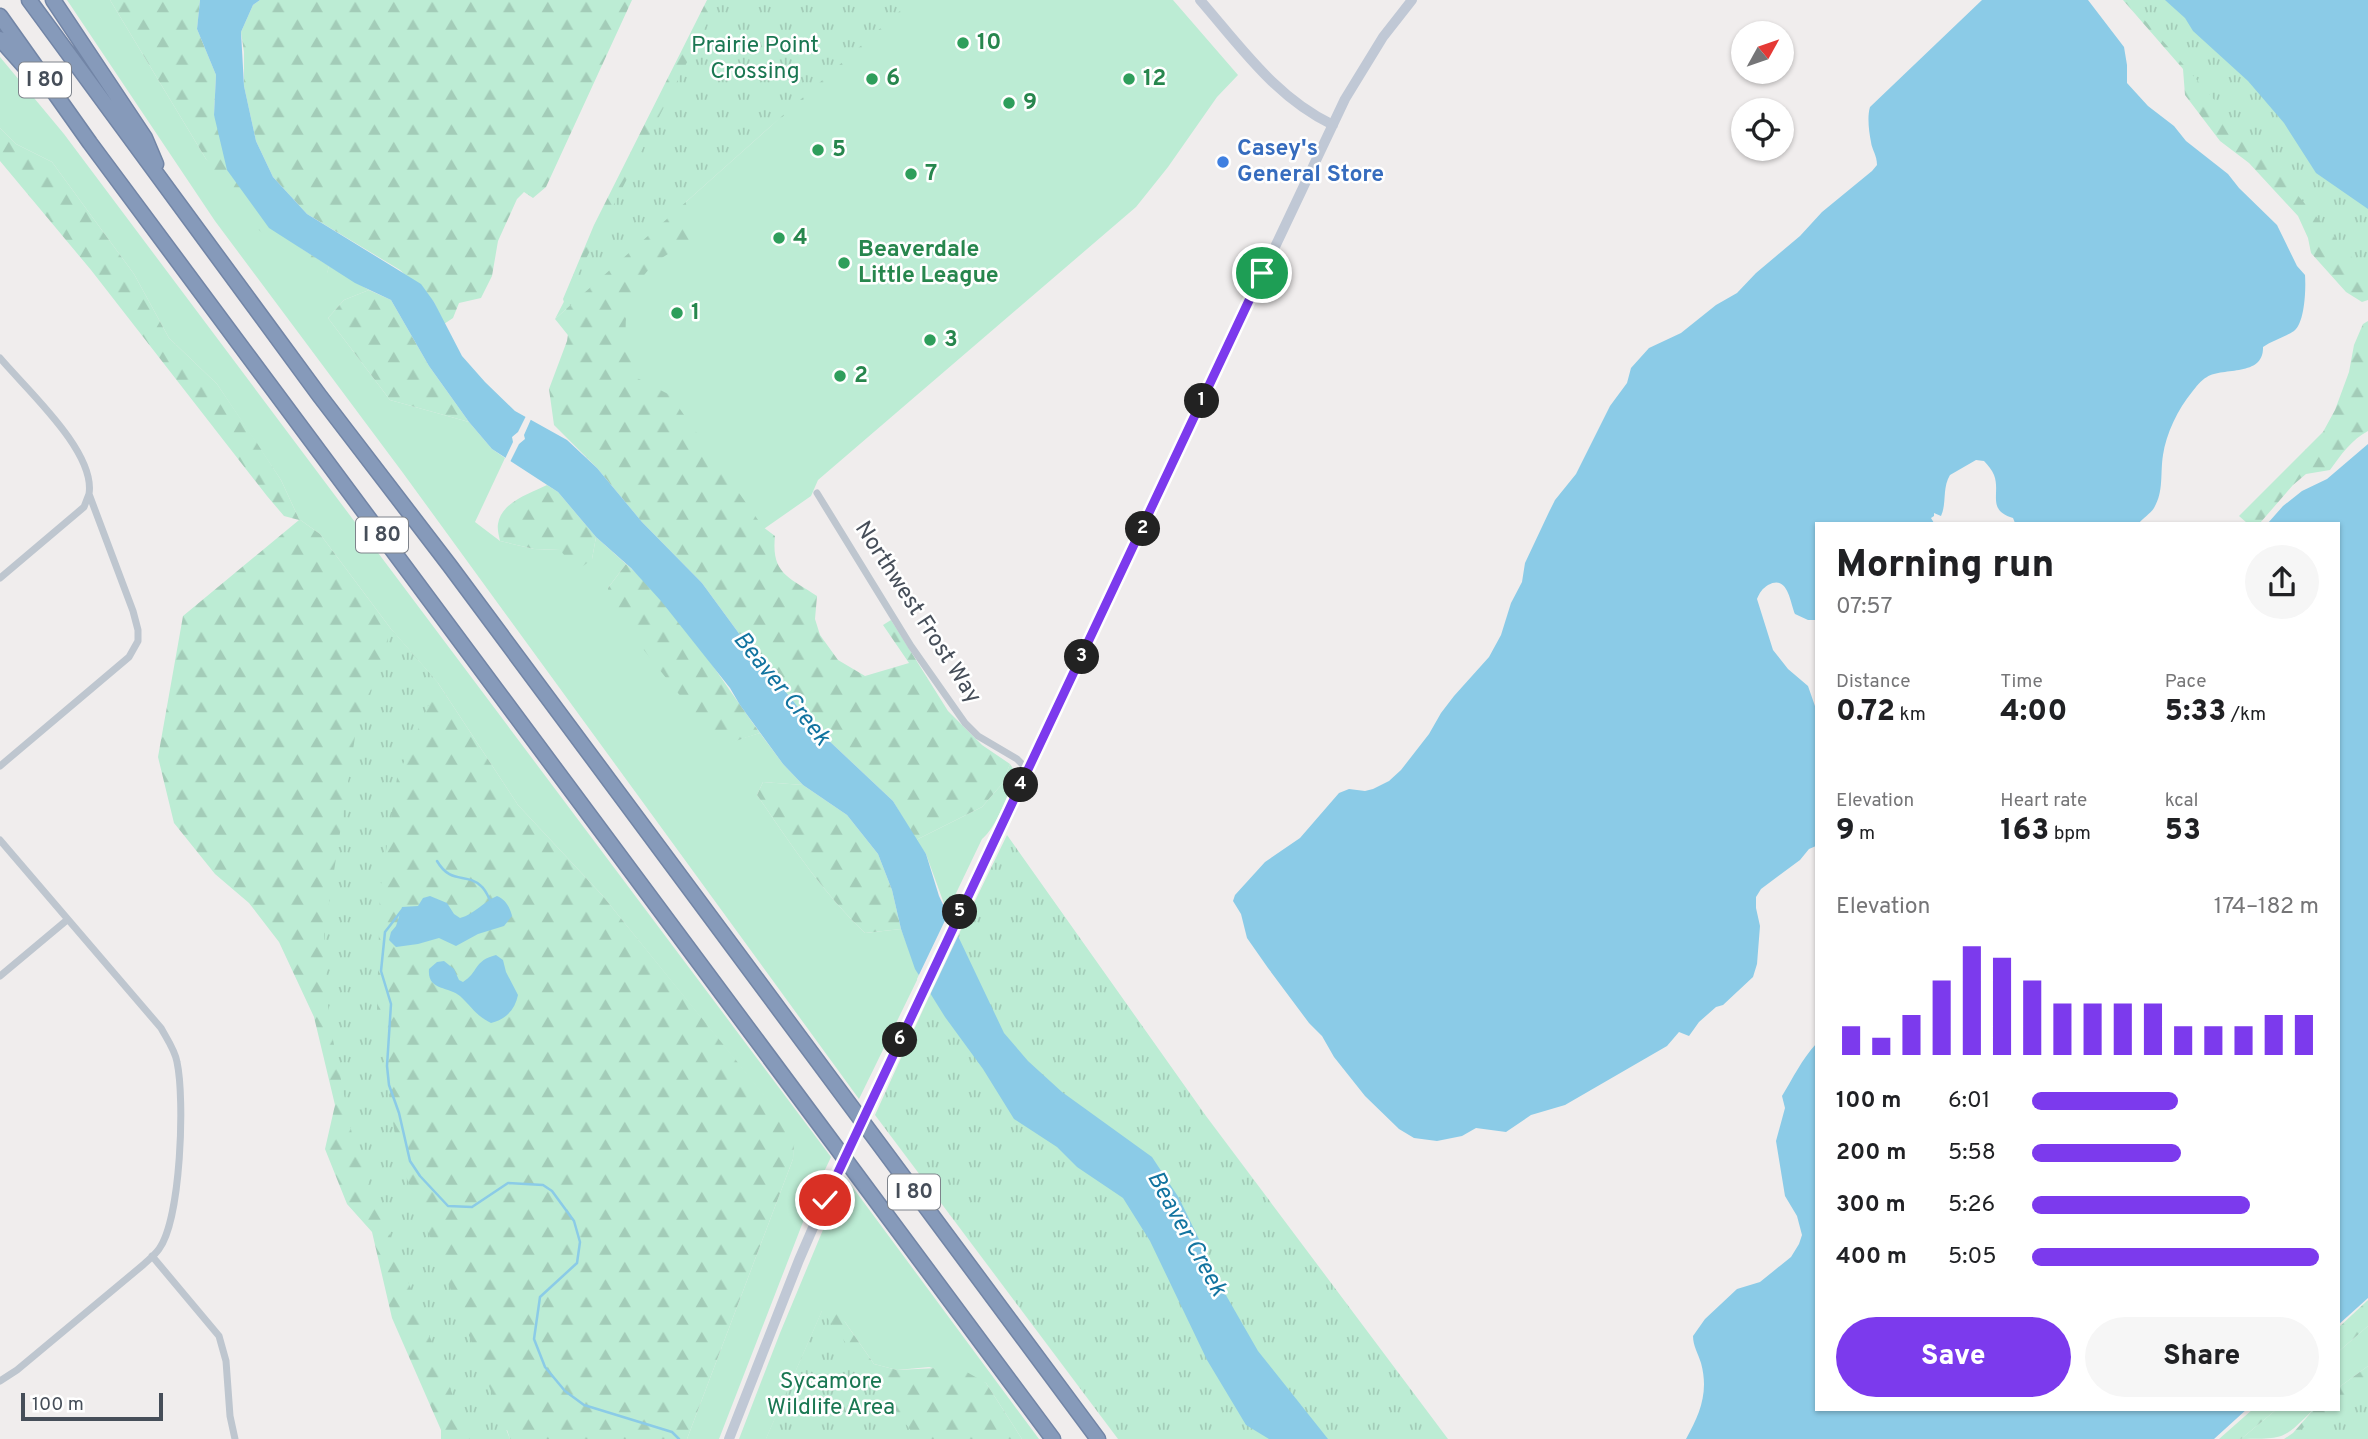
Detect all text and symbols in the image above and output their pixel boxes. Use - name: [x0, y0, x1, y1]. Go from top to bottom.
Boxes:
- north arrow: [1731, 21, 1794, 84]
- map controls: [1731, 21, 1794, 161]
- place label: 10: [977, 29, 1001, 58]
- park label: Prairie Point Crossing: [691, 32, 819, 87]
- marker: 10: [955, 35, 971, 51]
- road number: I 80: [19, 62, 71, 98]
- place label: 6: [886, 65, 900, 94]
- place label: 12: [1143, 65, 1166, 94]
- marker: 6: [864, 71, 880, 87]
- marker: 12: [1121, 71, 1137, 87]
- place label: 9: [1023, 89, 1037, 118]
- marker: 9: [1001, 95, 1017, 111]
- button: locate: [1731, 98, 1794, 161]
- place label: Casey's General Store: [1237, 135, 1384, 190]
- place label: 5: [832, 136, 846, 165]
- marker: 5: [810, 142, 826, 158]
- marker: Casey's General Store: [1215, 154, 1231, 170]
- place label: 7: [925, 160, 937, 189]
- marker: 7: [903, 166, 919, 182]
- place label: 4: [793, 224, 808, 253]
- marker: 4: [771, 230, 787, 246]
- place label: Beaverdale Little League: [858, 236, 999, 291]
- pin: [1232, 243, 1292, 303]
- icon: arrive: [1243, 254, 1281, 292]
- marker: Beaverdale Little League: [836, 255, 852, 271]
- place label: 1: [691, 299, 700, 328]
- marker: 1: [669, 305, 685, 321]
- place label: 3: [944, 326, 958, 355]
- marker: 3: [922, 332, 938, 348]
- place label: 2: [854, 362, 868, 391]
- marker: 2: [832, 368, 848, 384]
- pin: 1: [1184, 384, 1220, 418]
- text: 1: [1198, 388, 1205, 412]
- pin: 2: [1126, 512, 1160, 546]
- street label: Northwest Frost Way: [847, 516, 987, 710]
- text: 2: [1137, 516, 1148, 540]
- road number: I 80: [356, 518, 408, 552]
- text: Morning run: [1836, 542, 2054, 591]
- button: share: [2245, 545, 2319, 619]
- text: 07:57: [1836, 593, 1892, 622]
- water label: Beaver Creek: [726, 626, 837, 753]
- pin: 3: [1064, 640, 1100, 674]
- text: 3: [1076, 644, 1087, 668]
- text: Distance: [1836, 670, 1911, 694]
- text: Time: [2000, 670, 2043, 694]
- text: Pace: [2165, 670, 2206, 694]
- text: 0.72: [1836, 694, 1895, 731]
- text: 4:00: [2000, 694, 2067, 731]
- text: 5:33: [2165, 694, 2226, 731]
- text: km: [1895, 703, 1926, 727]
- text: /km: [2226, 703, 2266, 727]
- pin: 4: [1004, 768, 1038, 802]
- text: 4: [1014, 772, 1027, 796]
- text: Elevation: [1836, 789, 1914, 813]
- text: Heart rate: [2000, 789, 2087, 813]
- text: kcal: [2165, 789, 2198, 813]
- text: 9: [1836, 813, 1855, 850]
- text: 163: [2000, 813, 2049, 850]
- text: 53: [2165, 813, 2201, 850]
- text: m: [1855, 822, 1875, 846]
- text: bpm: [2049, 822, 2091, 846]
- text: Elevation: [1836, 893, 1931, 922]
- text: 174–182 m: [2214, 893, 2319, 922]
- pin: 5: [942, 894, 978, 930]
- text: 5: [954, 899, 965, 923]
- pin: 6: [883, 1023, 918, 1058]
- text: 6: [894, 1027, 905, 1051]
- text: 100 m: [1836, 1087, 1901, 1116]
- text: 6:01: [1948, 1087, 1990, 1116]
- text: 200 m: [1836, 1139, 1906, 1168]
- text: 5:58: [1948, 1139, 1996, 1168]
- water label: Beaver Creek: [1139, 1166, 1233, 1303]
- pin: [795, 1170, 855, 1230]
- road number: I 80: [888, 1174, 940, 1210]
- icon: check: [806, 1181, 844, 1219]
- text: 300 m: [1836, 1191, 1906, 1220]
- text: 5:26: [1948, 1191, 1995, 1220]
- text: 400 m: [1836, 1243, 1907, 1272]
- text: 5:05: [1948, 1243, 1997, 1272]
- button: Save: [1836, 1317, 2071, 1397]
- button: Share: [2085, 1317, 2319, 1397]
- park label: Sycamore Wildlife Area: [767, 1368, 895, 1423]
- scale bar: [21, 1390, 163, 1422]
- text: 100 m: [32, 1393, 84, 1417]

